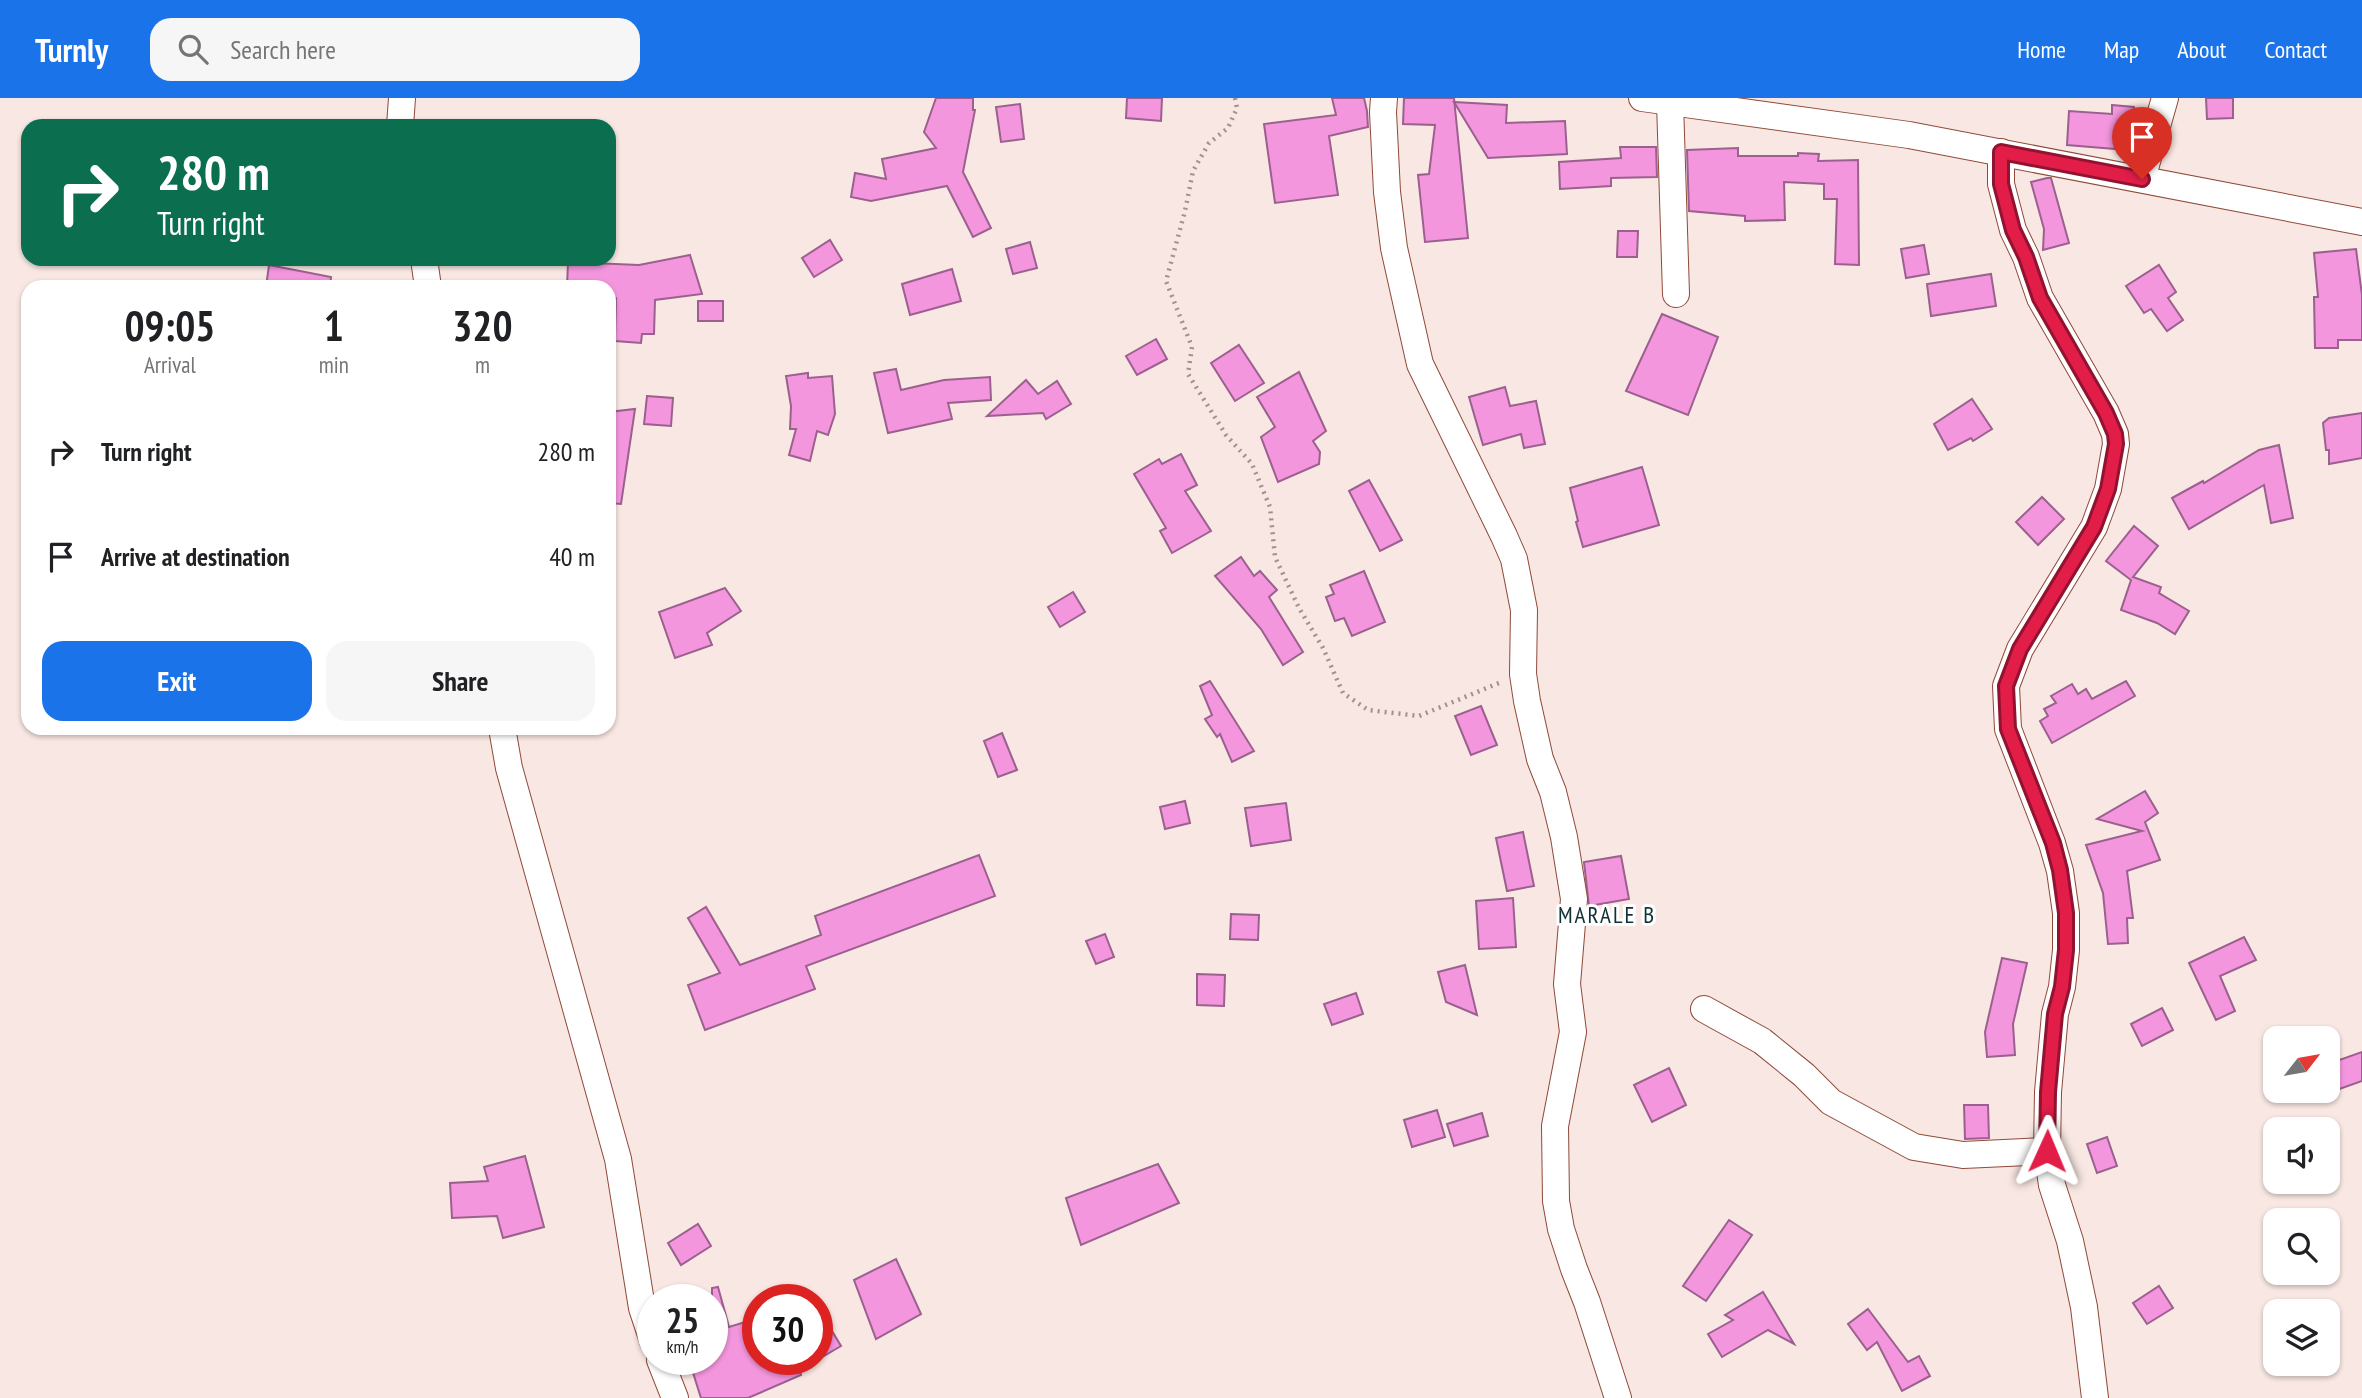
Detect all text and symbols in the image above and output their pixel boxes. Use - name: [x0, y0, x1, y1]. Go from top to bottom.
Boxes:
- search box: [150, 18, 640, 81]
- text: Turnly: [35, 28, 108, 71]
- icon: search: [174, 30, 212, 68]
- text: Search here: [230, 33, 336, 66]
- text: Home: [2017, 34, 2066, 65]
- text: Map: [2104, 34, 2139, 65]
- text: About: [2177, 34, 2226, 65]
- text: Contact: [2264, 34, 2327, 65]
- pin: [2112, 107, 2172, 179]
- icon: arrive: [2123, 118, 2161, 156]
- text: 280 m: [157, 140, 270, 204]
- icon: right: [42, 147, 133, 238]
- text: Turn right: [157, 202, 265, 244]
- text: 09:05: [124, 298, 215, 353]
- text: 1: [324, 298, 344, 353]
- text: 320: [452, 298, 513, 353]
- text: Arrival: [144, 350, 196, 379]
- text: min: [319, 350, 349, 379]
- text: m: [475, 350, 490, 379]
- icon: right: [42, 433, 80, 471]
- text: Turn right: [101, 435, 192, 468]
- text: 280 m: [537, 435, 595, 468]
- icon: arrive: [42, 538, 80, 576]
- text: Arrive at destination: [101, 540, 290, 573]
- text: 40 m: [549, 540, 595, 573]
- button: Exit: [42, 641, 312, 721]
- button: Share: [326, 641, 595, 721]
- district label: MARALE B: [1558, 900, 1656, 929]
- north arrow: [2263, 1026, 2340, 1102]
- map controls: [2263, 1026, 2340, 1376]
- position arrow: [2010, 1114, 2084, 1188]
- button: sound: [2263, 1117, 2340, 1194]
- button: search: [2263, 1208, 2340, 1285]
- speed limit sign: 30: [742, 1284, 833, 1375]
- text: 25: [666, 1297, 699, 1343]
- button: layers: [2263, 1299, 2340, 1376]
- text: km/h: [667, 1335, 698, 1358]

